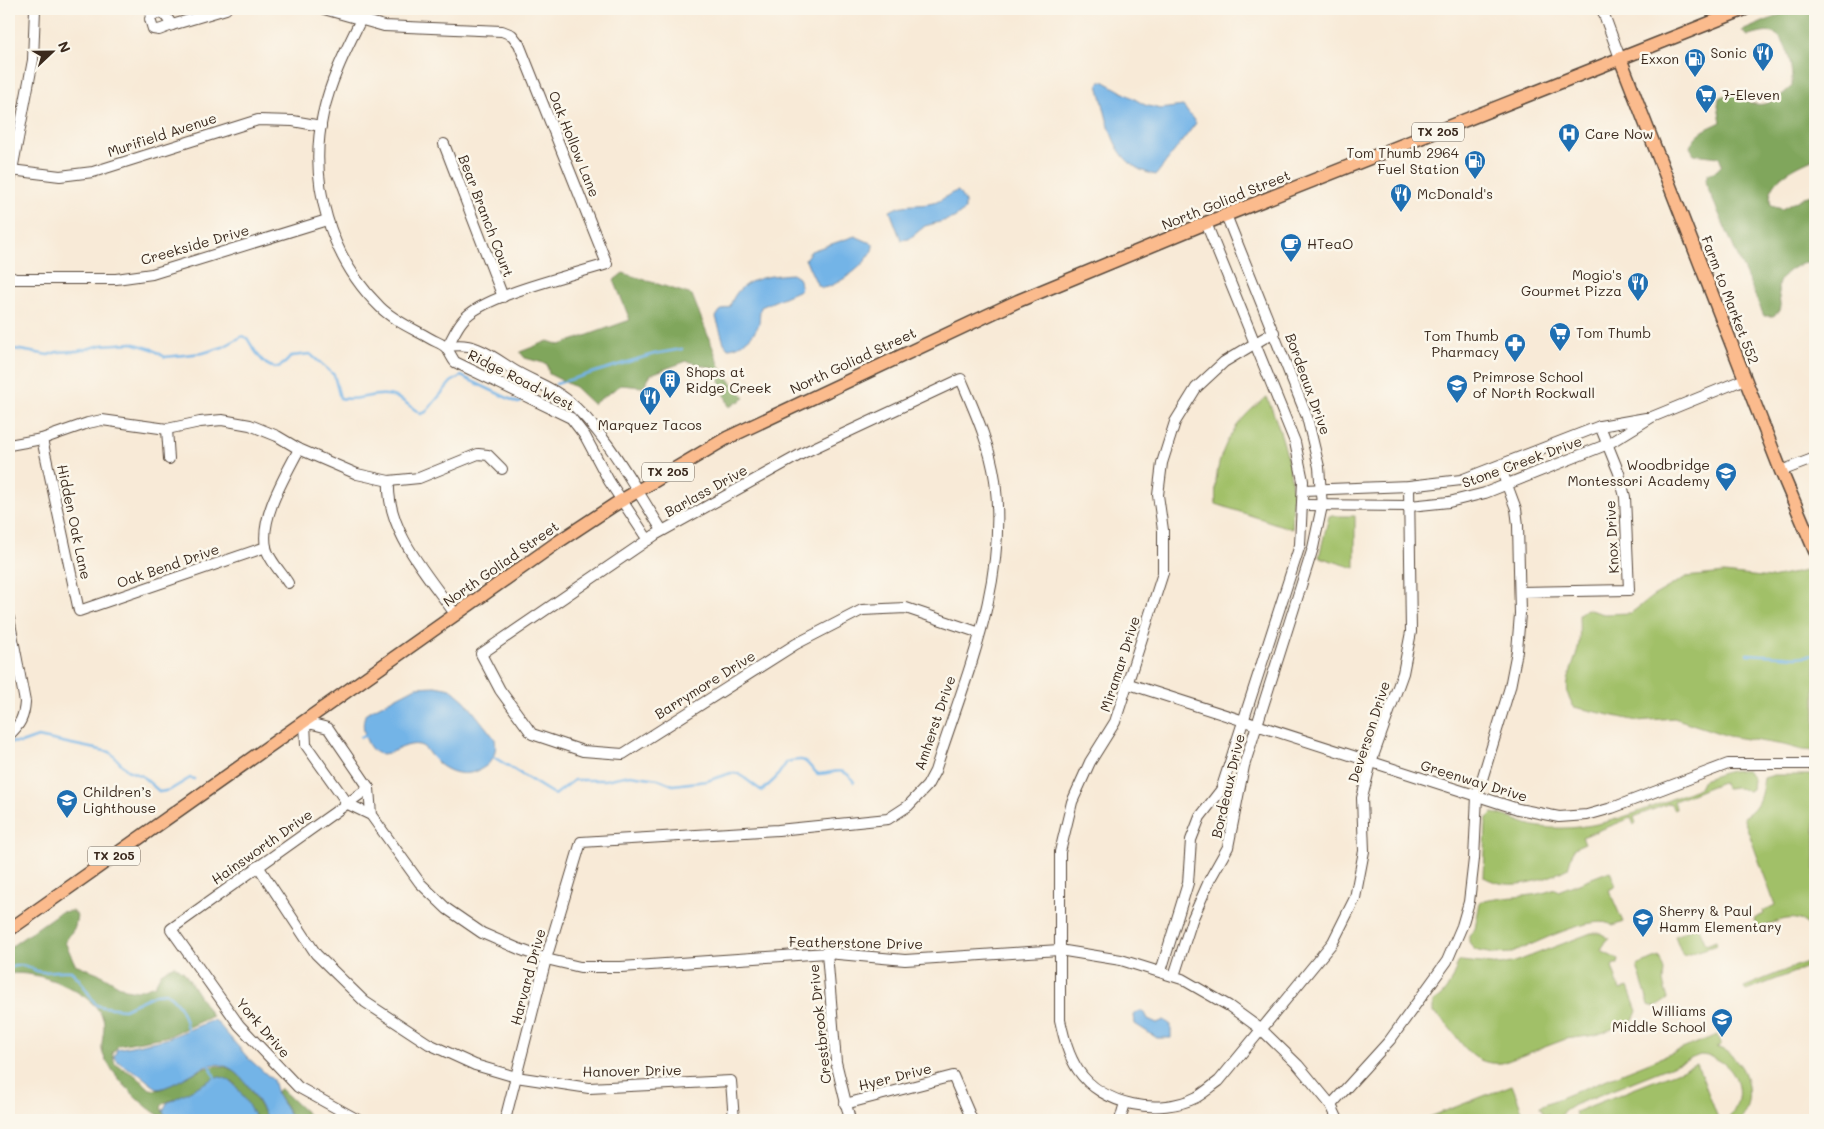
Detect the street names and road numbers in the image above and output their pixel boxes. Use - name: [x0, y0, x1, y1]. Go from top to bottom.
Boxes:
- street label: Oak Hollow Lane: [544, 88, 604, 200]
- street label: Murifield Avenue: [105, 108, 219, 161]
- road number: TX 205: [1412, 122, 1464, 142]
- street label: Bear Branch Court: [454, 152, 519, 280]
- street label: North Goliad Street: [1159, 165, 1293, 234]
- street label: Creekside Drive: [138, 220, 251, 269]
- street label: Farm to Market 552: [1697, 233, 1764, 367]
- street label: North Goliad Street: [787, 323, 919, 398]
- street label: Bordeaux Drive: [1281, 331, 1336, 437]
- street label: Ridge Road West: [465, 345, 578, 415]
- street label: Stone Creek Drive: [1459, 431, 1585, 492]
- street label: Barlass Drive: [661, 460, 751, 521]
- road number: TX 205: [642, 462, 694, 482]
- street label: Hidden Oak Lane: [53, 463, 96, 581]
- street label: Knox Drive: [1600, 500, 1623, 574]
- street label: North Goliad Street: [439, 516, 562, 611]
- street label: Oak Bend Drive: [114, 539, 222, 592]
- street label: Miramar Drive: [1095, 614, 1144, 714]
- street label: Barrymore Drive: [651, 646, 759, 723]
- street label: Amherst Drive: [909, 673, 960, 773]
- street label: Deverson Drive: [1343, 679, 1394, 785]
- street label: Bordeaux Drive: [1206, 732, 1249, 840]
- street label: Greenway Drive: [1418, 755, 1530, 806]
- street label: Hainsworth Drive: [207, 805, 316, 889]
- road number: TX 205: [88, 846, 140, 866]
- street label: Harvard Drive: [505, 926, 550, 1027]
- street label: Featherstone Drive: [789, 932, 923, 953]
- street label: Crestbrook Drive: [804, 963, 835, 1085]
- street label: York Drive: [232, 994, 295, 1062]
- street label: Hyer Drive: [856, 1058, 933, 1095]
- street label: Hanover Drive: [582, 1060, 682, 1081]

